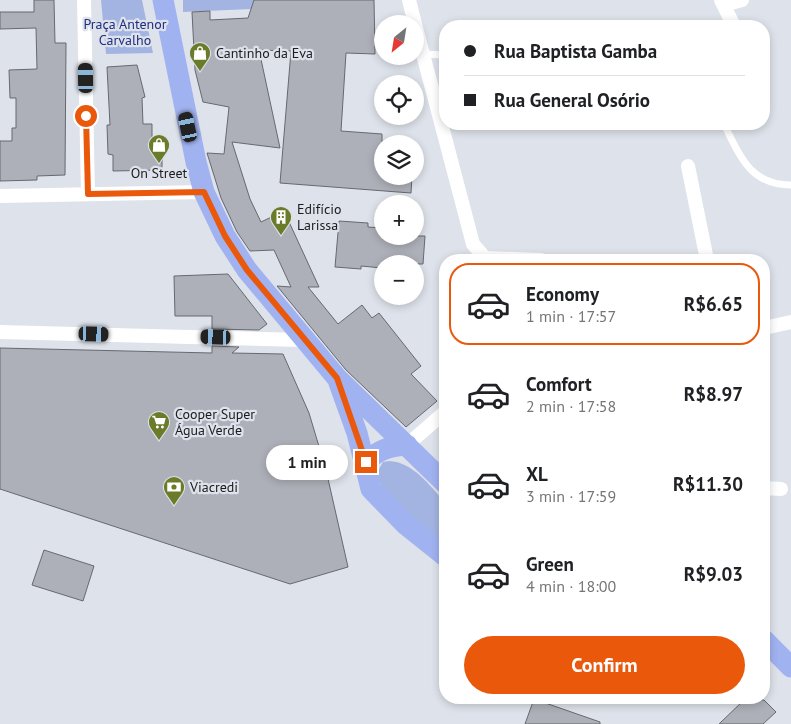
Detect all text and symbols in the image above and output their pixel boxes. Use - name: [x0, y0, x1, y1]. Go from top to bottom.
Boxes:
- park label: Praça Antenor Carvalho: [83, 15, 167, 49]
- north arrow: [374, 15, 424, 65]
- map controls: [374, 15, 424, 305]
- text: Rua Baptista Gamba: [494, 39, 657, 63]
- shop icon: Cantinho da Eva: [188, 41, 212, 72]
- place label: Cantinho da Eva: [216, 44, 313, 62]
- car: [78, 63, 93, 93]
- button: locate: [374, 75, 424, 125]
- text: Rua General Osório: [494, 88, 650, 112]
- route start: [75, 105, 97, 127]
- car: [177, 111, 198, 143]
- shop icon: On Street: [147, 133, 171, 164]
- button: layers: [374, 135, 424, 185]
- place label: On Street: [131, 164, 188, 182]
- button: +: [374, 195, 424, 245]
- place label: Edifício Larissa: [297, 200, 342, 234]
- building icon: Edifício Larissa: [269, 205, 293, 236]
- button: −: [374, 255, 424, 305]
- icon: car: [466, 282, 511, 327]
- text: Economy: [526, 282, 599, 306]
- text: R$6.65: [684, 292, 743, 316]
- text: 1 min · 17:57: [526, 306, 616, 326]
- car: [78, 326, 109, 342]
- car: [200, 329, 231, 345]
- icon: car: [466, 372, 511, 417]
- text: Comfort: [526, 372, 592, 396]
- text: R$8.97: [684, 382, 743, 406]
- text: 2 min · 17:58: [526, 396, 616, 416]
- place label: Cooper Super Água Verde: [175, 405, 255, 439]
- supermarket icon: Cooper Super Água Verde: [147, 410, 171, 441]
- callout: 1 min: [266, 444, 348, 480]
- route end: [355, 451, 377, 473]
- text: 1 min: [287, 452, 327, 472]
- icon: car: [466, 462, 511, 507]
- text: XL: [526, 462, 548, 486]
- text: R$11.30: [673, 472, 743, 496]
- bank icon: Viacredi: [162, 475, 186, 506]
- place label: Viacredi: [189, 478, 238, 496]
- text: 3 min · 17:59: [526, 486, 616, 506]
- icon: car: [466, 552, 511, 597]
- text: Green: [526, 552, 574, 576]
- text: R$9.03: [684, 562, 743, 586]
- text: 4 min · 18:00: [526, 576, 616, 596]
- button: Confirm: [464, 636, 745, 694]

